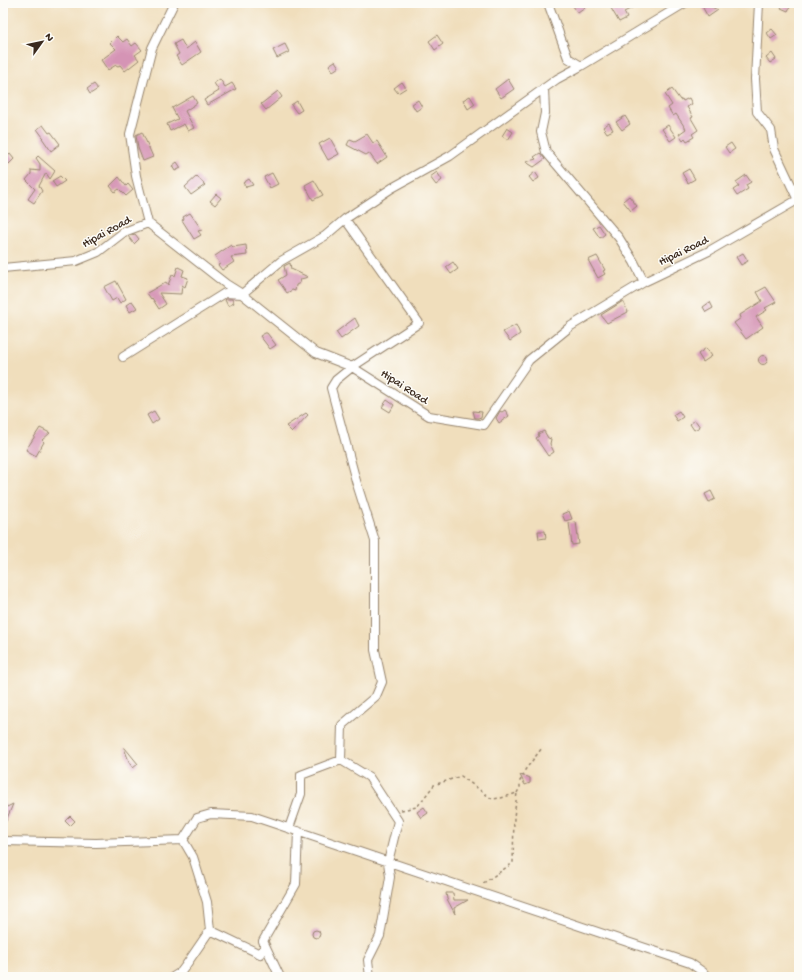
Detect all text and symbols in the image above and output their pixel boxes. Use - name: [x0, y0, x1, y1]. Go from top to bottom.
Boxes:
- north arrow: [22, 22, 62, 62]
- text: N: [42, 31, 56, 44]
- street label: Hipai Road: [80, 213, 135, 252]
- street label: Hipai Road: [657, 233, 712, 270]
- street label: Hipai Road: [378, 367, 431, 409]

